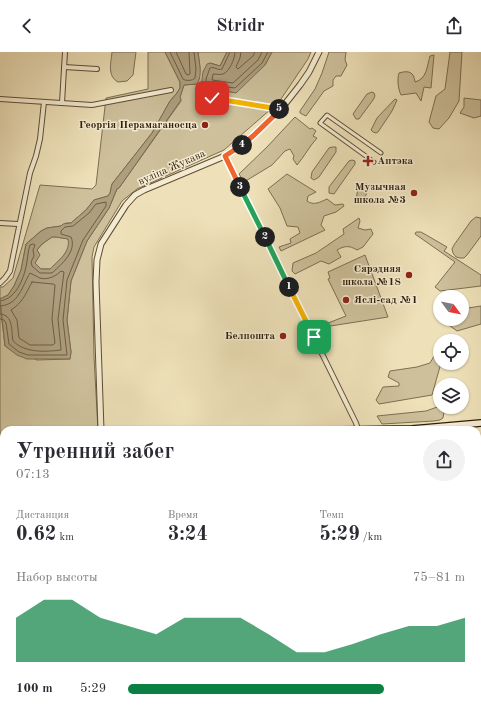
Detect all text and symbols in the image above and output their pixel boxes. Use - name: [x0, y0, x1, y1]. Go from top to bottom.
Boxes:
- icon: back: [16, 15, 38, 37]
- icon: share: [443, 15, 465, 37]
- text: Stridr: [216, 17, 265, 35]
- pin: [195, 81, 229, 115]
- icon: check: [201, 87, 223, 109]
- pin: 5: [269, 99, 289, 119]
- text: 5: [276, 103, 282, 114]
- place label: Георгія Перамаганосца: [79, 120, 197, 131]
- marker: Георгія Перамаганосца: [200, 120, 210, 130]
- pin: 4: [232, 135, 252, 155]
- text: 4: [239, 139, 245, 150]
- street label: вуліца Жукава: [137, 148, 208, 188]
- marker: Аптэка: [362, 155, 374, 167]
- place label: Аптэка: [377, 156, 414, 167]
- pin: 3: [230, 177, 250, 197]
- text: 3: [237, 181, 243, 192]
- place label: Музычная школа №3: [354, 182, 406, 206]
- marker: Музычная школа №3: [409, 188, 419, 198]
- pin: 2: [255, 227, 275, 247]
- text: 2: [262, 231, 268, 242]
- place label: Сярэдняя школа №18: [342, 264, 401, 288]
- marker: Сярэдняя школа №18: [404, 270, 414, 280]
- pin: 1: [279, 277, 299, 297]
- text: 1: [286, 281, 292, 292]
- north arrow: [433, 290, 469, 326]
- map controls: [433, 290, 469, 414]
- marker: Яслі-сад №1: [341, 295, 351, 305]
- place label: Яслі-сад №1: [354, 295, 418, 306]
- pin: [297, 320, 331, 354]
- icon: arrive: [303, 326, 325, 348]
- place label: Белпошта: [225, 331, 275, 342]
- marker: Белпошта: [278, 331, 288, 341]
- button: locate: [433, 334, 469, 370]
- button: layers: [433, 378, 469, 414]
- button: share: [423, 439, 465, 481]
- text: Утренний забег: [16, 441, 174, 463]
- text: 07:13: [16, 468, 50, 481]
- text: Дистанция: [16, 510, 69, 521]
- text: Время: [168, 510, 198, 521]
- text: Темп: [319, 510, 344, 521]
- text: 0.62: [16, 525, 56, 545]
- text: 3:24: [168, 525, 208, 545]
- text: 5:29: [319, 525, 360, 545]
- text: km: [56, 532, 74, 543]
- text: /km: [360, 532, 382, 543]
- text: Набор высоты: [16, 571, 98, 584]
- text: 75–81 m: [413, 571, 465, 584]
- text: 100 m: [16, 682, 53, 695]
- text: 5:29: [80, 682, 106, 695]

